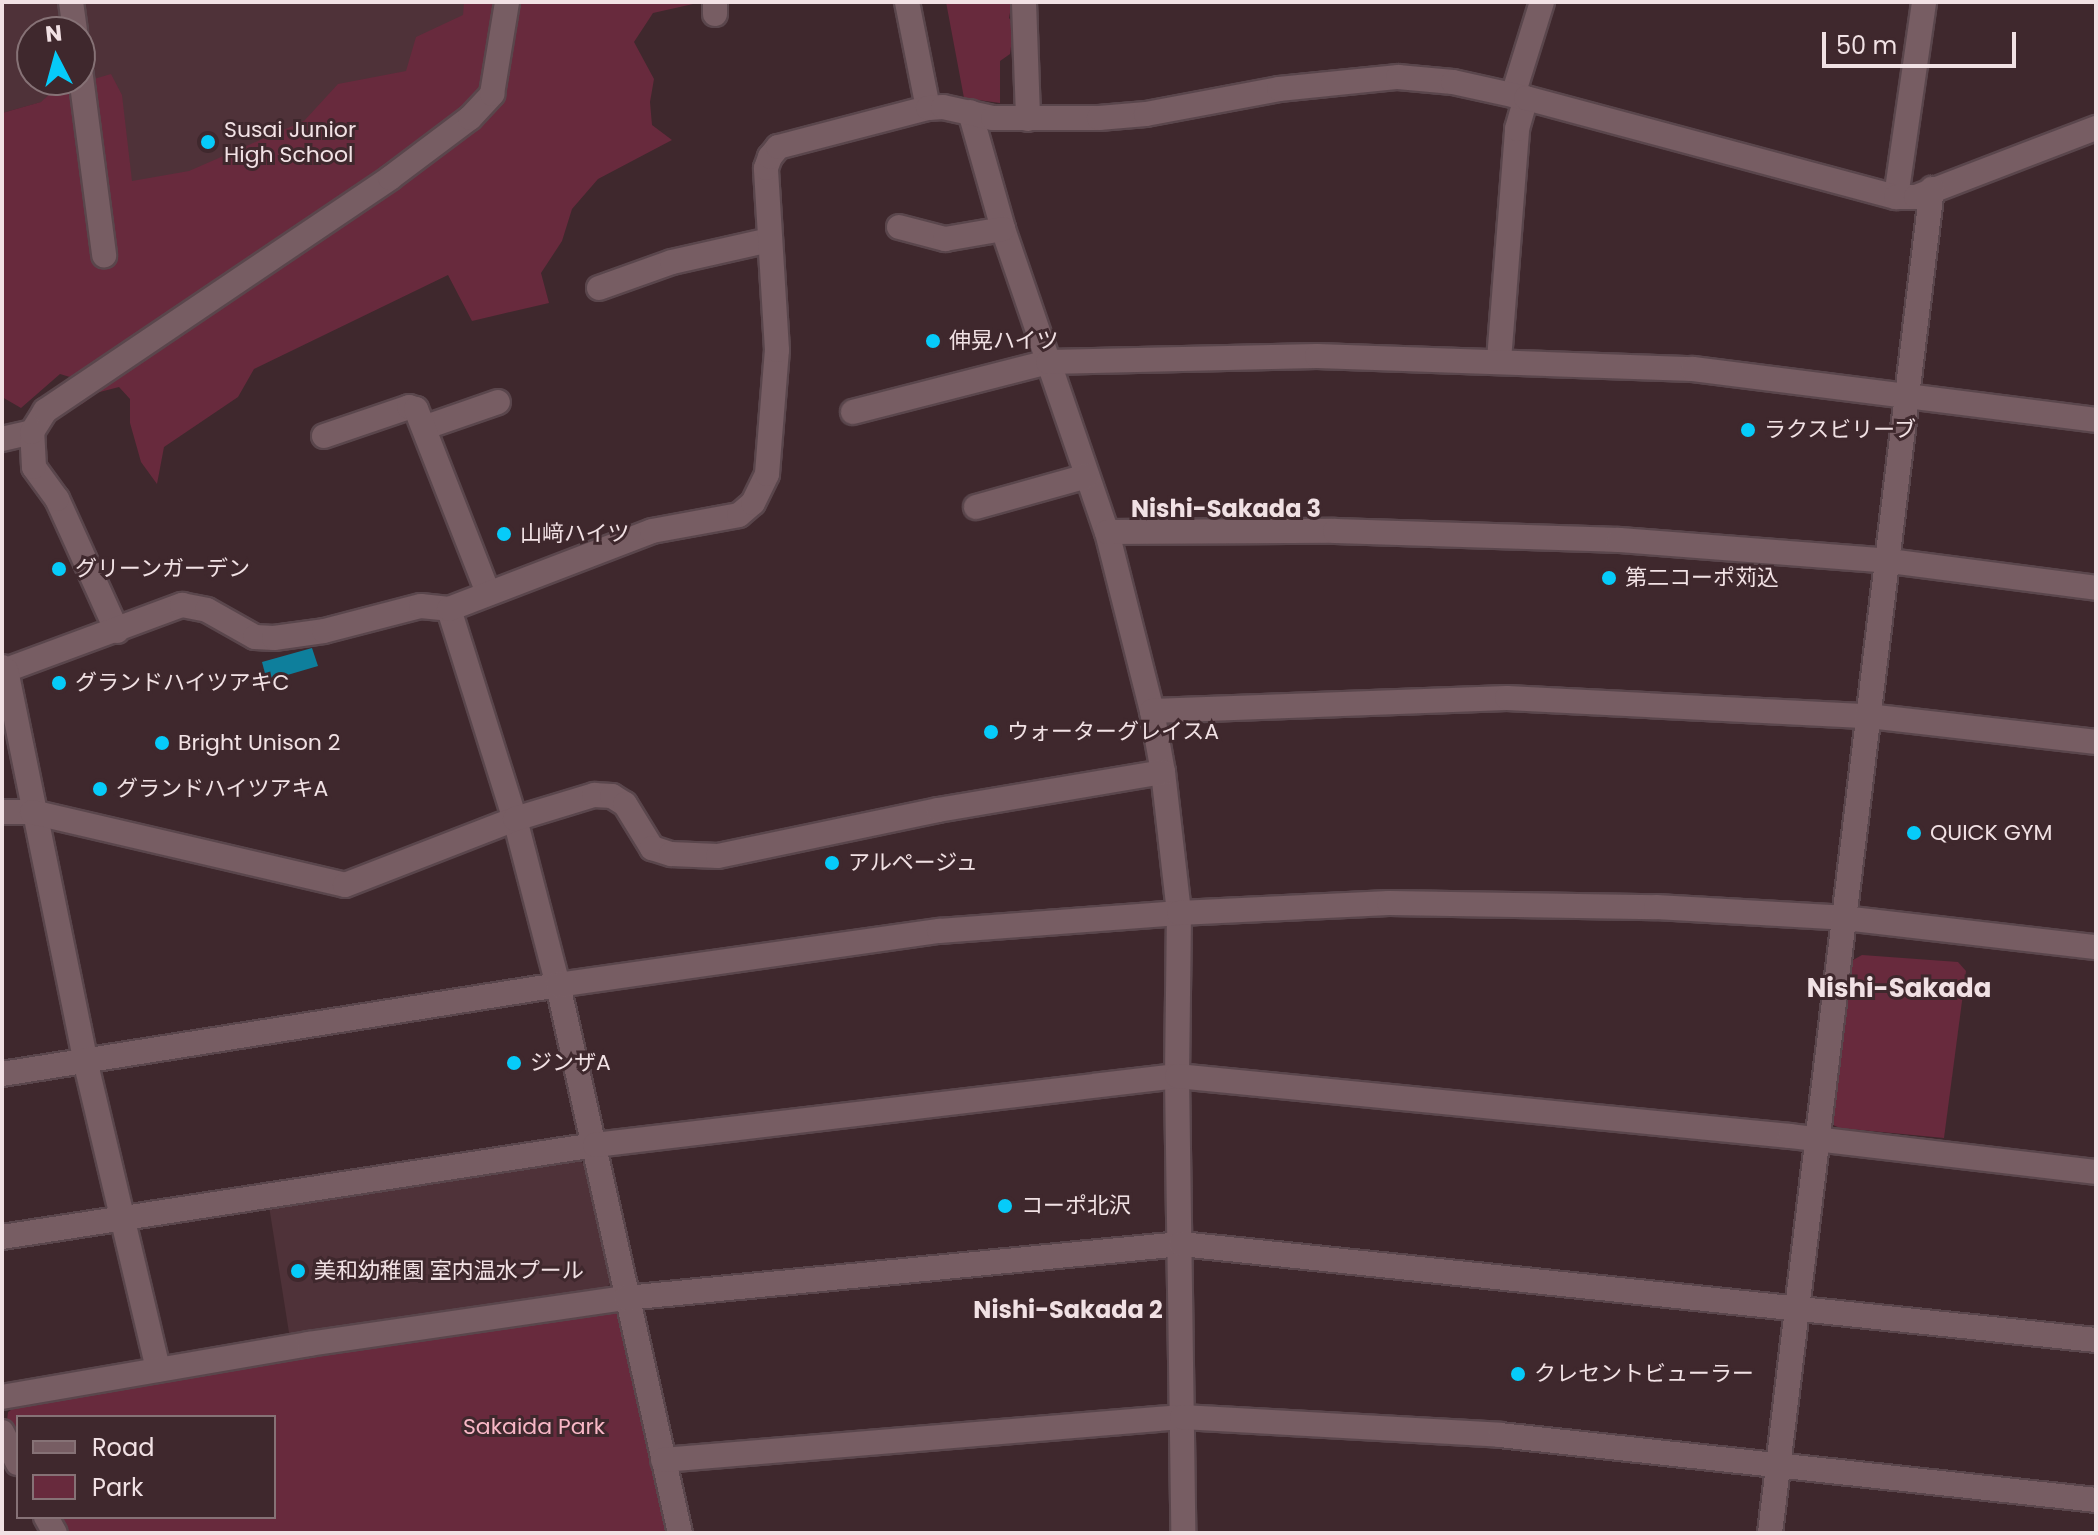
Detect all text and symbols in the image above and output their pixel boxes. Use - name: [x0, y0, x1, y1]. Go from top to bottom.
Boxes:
- north arrow: [16, 16, 96, 96]
- scale bar: [1826, 16, 2020, 66]
- text: N: [44, 17, 63, 50]
- text: 50 m: [1836, 29, 1897, 62]
- place label: Susai Junior High School: [224, 116, 356, 168]
- marker: Susai Junior High School: [199, 133, 217, 151]
- place label: 伸晃ハイツ: [949, 328, 1059, 354]
- marker: 伸晃ハイツ: [924, 332, 942, 350]
- place label: ラクスビリーブ: [1764, 417, 1918, 443]
- marker: ラクスビリーブ: [1739, 421, 1757, 439]
- district label: Nishi-Sakada 3: [1131, 495, 1321, 523]
- place label: 山﨑ハイツ: [520, 521, 630, 547]
- marker: 山﨑ハイツ: [495, 525, 513, 543]
- place label: グリーンガーデン: [75, 556, 251, 582]
- marker: グリーンガーデン: [50, 560, 68, 578]
- place label: 第二コーポ苅込: [1625, 565, 1779, 591]
- marker: 第二コーポ苅込: [1600, 569, 1618, 587]
- place label: グランドハイツアキC: [75, 670, 290, 696]
- marker: グランドハイツアキC: [50, 674, 68, 692]
- place label: ウォーターグレイスA: [1007, 719, 1220, 745]
- marker: ウォーターグレイスA: [982, 723, 1000, 741]
- place label: Bright Unison 2: [178, 730, 340, 756]
- marker: Bright Unison 2: [153, 734, 171, 752]
- place label: グランドハイツアキA: [116, 776, 329, 802]
- marker: グランドハイツアキA: [91, 780, 109, 798]
- place label: QUICK GYM: [1930, 820, 2053, 846]
- marker: QUICK GYM: [1905, 824, 1923, 842]
- place label: アルページュ: [848, 850, 980, 876]
- marker: アルページュ: [823, 854, 841, 872]
- district label: Nishi-Sakada: [1807, 973, 1991, 1005]
- place label: ジンザA: [530, 1050, 611, 1076]
- marker: ジンザA: [505, 1054, 523, 1072]
- place label: コーポ北沢: [1021, 1193, 1131, 1219]
- marker: コーポ北沢: [996, 1197, 1014, 1215]
- place label: 美和幼稚園 室内温水プール: [314, 1258, 584, 1284]
- marker: 美和幼稚園 室内温水プール: [289, 1262, 307, 1280]
- district label: Nishi-Sakada 2: [973, 1296, 1163, 1324]
- place label: クレセントビューラー: [1534, 1361, 1754, 1387]
- marker: クレセントビューラー: [1509, 1365, 1527, 1383]
- park label: Sakaida Park: [463, 1414, 605, 1440]
- legend: [16, 1415, 276, 1519]
- text: Road: [92, 1431, 154, 1464]
- text: Park: [92, 1471, 143, 1504]

